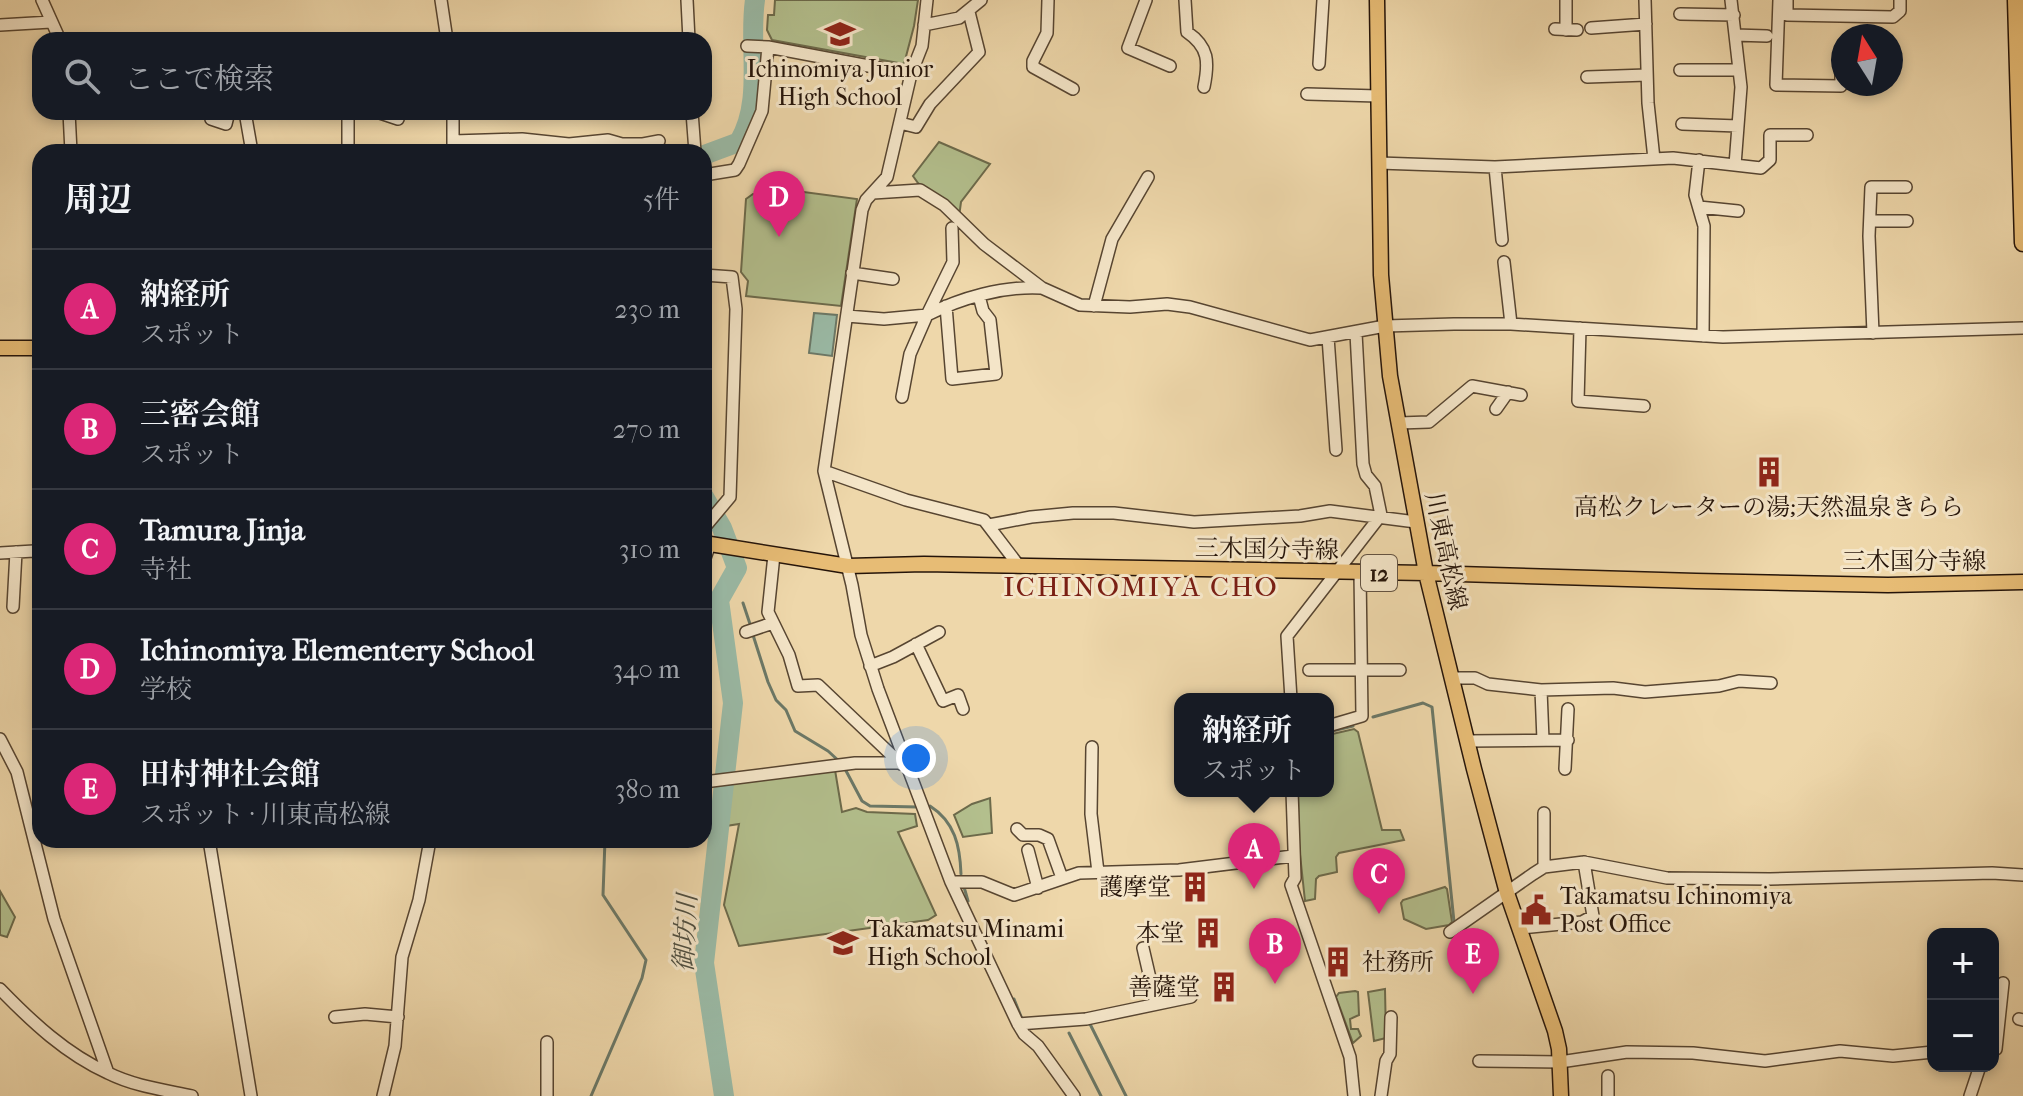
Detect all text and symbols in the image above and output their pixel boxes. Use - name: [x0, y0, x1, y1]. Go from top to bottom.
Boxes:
- school or university icon: Ichinomiya Junior High School: [823, 17, 857, 51]
- north arrow: [1831, 24, 1903, 96]
- search box: [32, 32, 712, 120]
- icon: search: [60, 54, 104, 98]
- place label: Ichinomiya Junior High School: [747, 55, 934, 111]
- text: ここで検索: [124, 62, 274, 97]
- pin: D: [753, 171, 805, 237]
- text: 周辺: [64, 180, 132, 220]
- text: 5件: [643, 184, 680, 215]
- text: 納経所: [140, 277, 230, 312]
- text: A: [82, 294, 98, 325]
- text: 230 m: [614, 294, 680, 325]
- text: スポット: [140, 319, 244, 350]
- text: 三密会館: [140, 397, 260, 432]
- text: B: [82, 414, 98, 445]
- text: 270 m: [613, 414, 680, 445]
- text: スポット: [140, 439, 244, 470]
- building icon: 高松クレーターの湯;天然温泉きらら: [1752, 455, 1786, 489]
- street label: 川東高松線: [1420, 489, 1472, 613]
- place label: 高松クレーターの湯;天然温泉きらら: [1574, 493, 1964, 521]
- text: Tamura Jinja: [140, 513, 305, 548]
- text: C: [81, 534, 99, 565]
- text: 310 m: [619, 534, 680, 565]
- street label: 三木国分寺線: [1195, 534, 1339, 564]
- street label: 三木国分寺線: [1842, 547, 1986, 575]
- text: 寺社: [140, 554, 192, 585]
- road number: 12: [1361, 555, 1397, 591]
- district label: ICHINOMIYA CHO: [1003, 570, 1279, 603]
- text: Ichinomiya Elementery School: [140, 633, 534, 668]
- text: D: [80, 654, 100, 685]
- text: 340 m: [612, 654, 680, 685]
- text: 学校: [140, 674, 192, 705]
- popup: [1174, 693, 1334, 797]
- text: 納経所: [1202, 713, 1292, 748]
- your location: [896, 738, 936, 778]
- text: スポット: [1202, 755, 1306, 786]
- text: 田村神社会館: [140, 757, 320, 792]
- text: E: [82, 774, 98, 805]
- text: 380 m: [615, 774, 680, 805]
- text: スポット · 川東高松線: [140, 799, 390, 830]
- pin: A: [1228, 823, 1280, 889]
- pin: C: [1353, 848, 1405, 914]
- building icon: 護摩堂: [1178, 870, 1212, 904]
- place label: 護摩堂: [1099, 873, 1171, 901]
- place label: Takamatsu Ichinomiya Post Office: [1560, 882, 1793, 938]
- water label: 御坊川: [668, 890, 703, 973]
- public building icon: Takamatsu Ichinomiya Post Office: [1519, 893, 1553, 927]
- place label: Takamatsu Minami High School: [867, 915, 1064, 971]
- building icon: 本堂: [1191, 916, 1225, 950]
- pin: B: [1249, 918, 1301, 984]
- place label: 本堂: [1136, 919, 1184, 947]
- school or university icon: Takamatsu Minami High School: [826, 926, 860, 960]
- pin: E: [1447, 928, 1499, 994]
- map controls: [1927, 928, 1999, 1072]
- button: +: [1927, 928, 1999, 1000]
- building icon: 社務所: [1321, 945, 1355, 979]
- place label: 社務所: [1362, 948, 1434, 976]
- building icon: 善薩堂: [1207, 970, 1241, 1004]
- place label: 善薩堂: [1128, 973, 1200, 1001]
- button: −: [1927, 1000, 1999, 1072]

